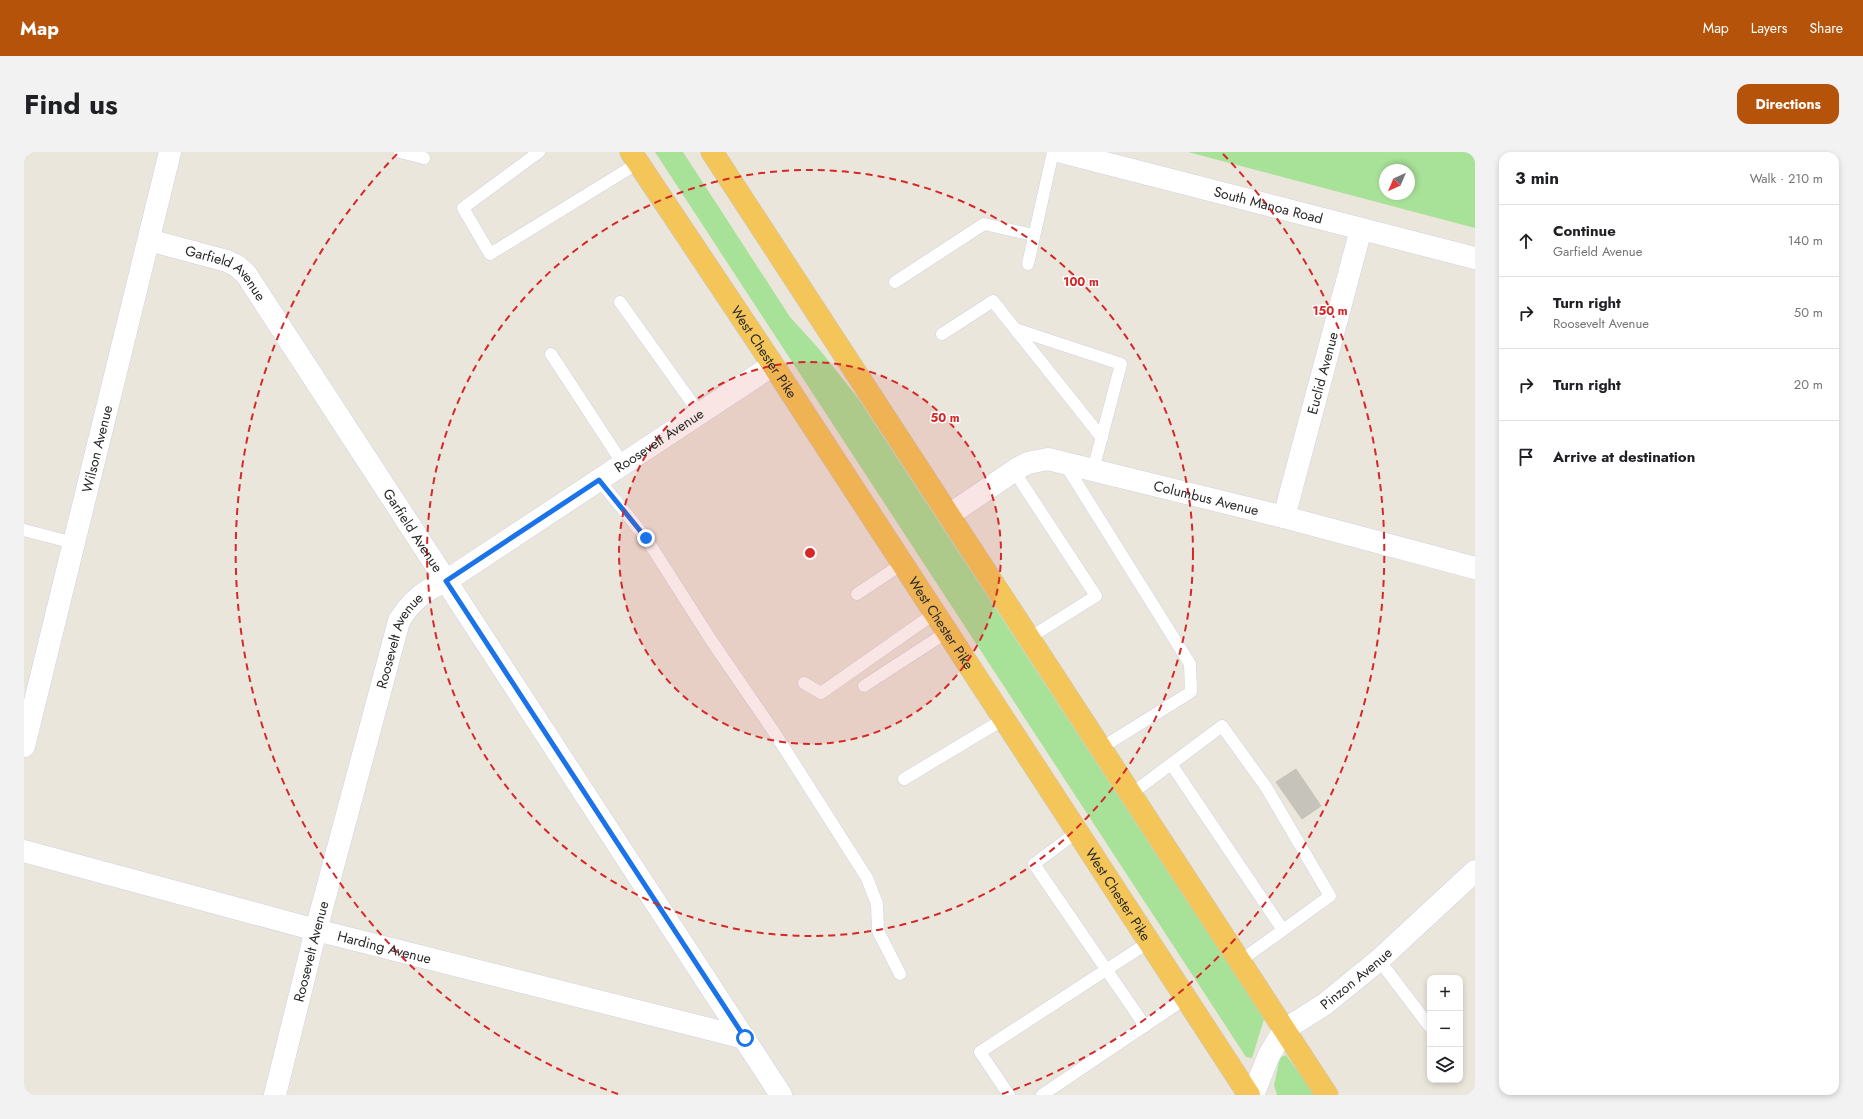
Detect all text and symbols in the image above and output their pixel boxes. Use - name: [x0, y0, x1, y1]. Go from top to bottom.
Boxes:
- text: Map: [20, 15, 59, 42]
- text: Map: [1703, 18, 1729, 38]
- text: Layers: [1751, 18, 1787, 38]
- text: Share: [1809, 18, 1843, 38]
- text: Find us: [24, 84, 118, 125]
- button: Directions: [1737, 84, 1839, 124]
- north arrow: [1379, 164, 1415, 200]
- text: 3 min: [1515, 166, 1559, 190]
- text: Walk · 210 m: [1750, 169, 1823, 188]
- street label: South Manoa Road: [1212, 181, 1325, 229]
- text: Continue: [1553, 220, 1616, 242]
- icon: ahead: [1515, 230, 1537, 252]
- text: 140 m: [1788, 231, 1823, 250]
- street label: Garfield Avenue: [183, 240, 271, 305]
- text: Garfield Avenue: [1553, 242, 1642, 261]
- text: 100 m: [1063, 273, 1099, 291]
- text: Turn right: [1553, 292, 1621, 314]
- street label: West Chester Pike: [726, 302, 802, 402]
- text: 150 m: [1312, 302, 1348, 320]
- icon: right: [1515, 302, 1537, 324]
- text: 50 m: [1794, 303, 1823, 322]
- text: Roosevelt Avenue: [1553, 314, 1649, 333]
- street label: Euclid Avenue: [1302, 330, 1343, 416]
- icon: right: [1515, 374, 1537, 396]
- text: Turn right: [1553, 374, 1621, 396]
- text: 20 m: [1794, 375, 1823, 394]
- street label: Wilson Avenue: [77, 403, 117, 495]
- street label: Roosevelt Avenue: [610, 403, 708, 477]
- text: 50 m: [930, 409, 960, 427]
- icon: arrive: [1515, 446, 1537, 468]
- text: Arrive at destination: [1553, 446, 1695, 468]
- street label: Columbus Avenue: [1152, 475, 1261, 520]
- street label: Garfield Avenue: [378, 485, 448, 576]
- route end: [637, 529, 655, 547]
- centre of rings: [803, 546, 817, 560]
- street label: West Chester Pike: [904, 573, 979, 673]
- street label: Roosevelt Avenue: [371, 588, 427, 691]
- street label: West Chester Pike: [1081, 844, 1156, 945]
- street label: Roosevelt Avenue: [289, 899, 333, 1004]
- street label: Harding Avenue: [335, 926, 434, 969]
- street label: Pinzon Avenue: [1316, 943, 1396, 1014]
- map controls: [1427, 975, 1463, 1083]
- button: +: [1427, 975, 1463, 1011]
- button: −: [1427, 1011, 1463, 1047]
- route start: [736, 1029, 754, 1047]
- button: layers: [1427, 1047, 1463, 1083]

